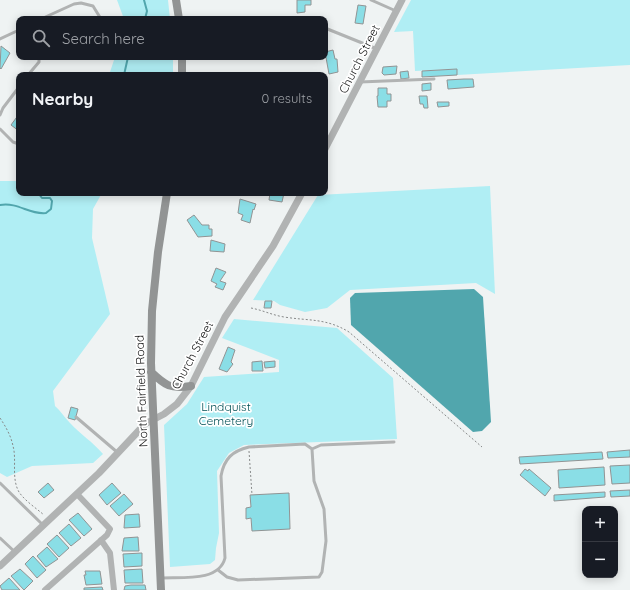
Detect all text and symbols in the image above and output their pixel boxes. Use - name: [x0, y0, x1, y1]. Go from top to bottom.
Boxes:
- search box: [16, 16, 328, 60]
- street label: Church Street: [335, 22, 383, 96]
- icon: search: [30, 27, 52, 49]
- text: Search here: [62, 29, 145, 48]
- text: Nearby: [32, 88, 93, 109]
- text: 0 results: [261, 90, 312, 106]
- street label: Church Street: [168, 318, 216, 392]
- street label: North Fairfield Road: [132, 335, 150, 447]
- park label: Lindquist Cemetery: [199, 399, 253, 428]
- map controls: [582, 506, 618, 578]
- button: +: [582, 506, 618, 542]
- button: −: [582, 542, 618, 578]

